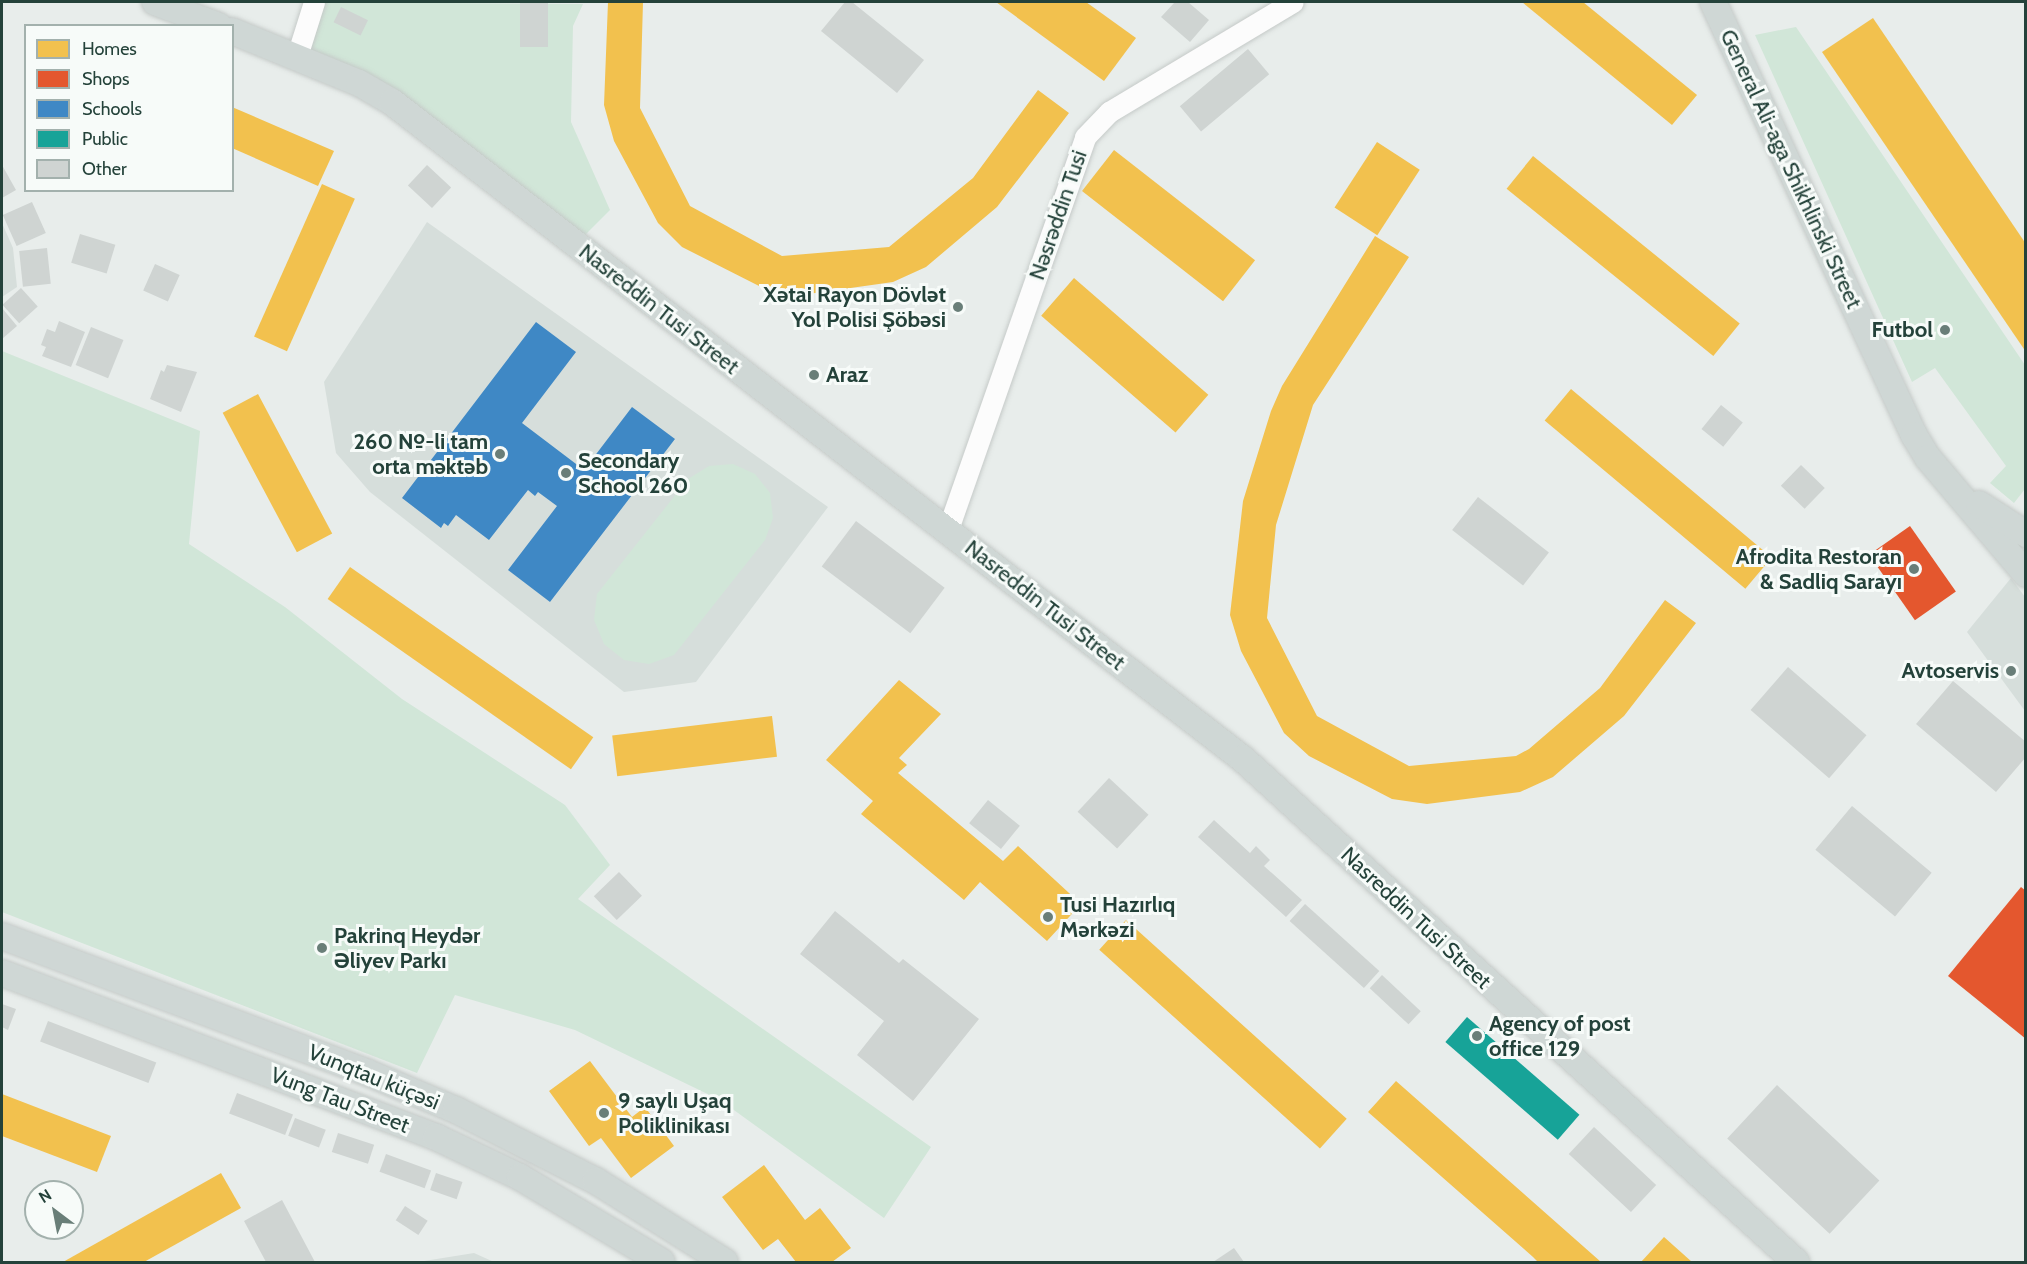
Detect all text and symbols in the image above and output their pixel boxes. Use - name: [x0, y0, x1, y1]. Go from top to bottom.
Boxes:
- legend: [24, 24, 234, 192]
- street label: General Ali-aga Shikhlinski Street: [1715, 25, 1867, 313]
- text: Homes: [82, 38, 137, 60]
- text: Shops: [82, 68, 130, 90]
- text: Schools: [82, 98, 142, 120]
- text: Public: [82, 128, 128, 150]
- street label: Nəsrəddin Tusi: [1023, 147, 1093, 283]
- text: Other: [82, 158, 127, 180]
- street label: Nasreddin Tusi Street: [574, 238, 744, 380]
- place label: Xətai Rayon Dövlət Yol Polisi Şöbəsi: [763, 281, 946, 332]
- marker: Xətai Rayon Dövlət Yol Polisi Şöbəsi: [951, 300, 965, 314]
- place label: Futbol: [1872, 317, 1933, 343]
- marker: Futbol: [1938, 323, 1952, 337]
- place label: Araz: [826, 362, 868, 388]
- marker: Araz: [807, 368, 821, 382]
- place label: 260 №-li tam orta məktəb: [353, 428, 488, 480]
- marker: 260 №-li tam orta məktəb: [493, 447, 507, 461]
- place label: Secondary School 260: [578, 447, 688, 499]
- marker: Secondary School 260: [559, 466, 573, 480]
- street label: Nasreddin Tusi Street: [960, 534, 1130, 676]
- place label: Afrodita Restoran & Sadliq Sarayı: [1736, 543, 1902, 594]
- marker: Afrodita Restoran & Sadliq Sarayı: [1907, 562, 1921, 576]
- place label: Avtoservis: [1902, 658, 1999, 684]
- marker: Avtoservis: [2004, 664, 2018, 678]
- street label: Nasreddin Tusi Street: [1335, 842, 1497, 994]
- place label: Tusi Hazırlıq Mərkəzi: [1060, 891, 1175, 942]
- marker: Tusi Hazırlıq Mərkəzi: [1041, 910, 1055, 924]
- place label: Pakrinq Heydər Əliyev Parkı: [334, 922, 480, 974]
- marker: Pakrinq Heydər Əliyev Parkı: [315, 941, 329, 955]
- place label: Agency of post office 129: [1489, 1010, 1631, 1062]
- marker: Agency of post office 129: [1470, 1029, 1484, 1043]
- street label: Vunqtau küçəsi: [304, 1039, 444, 1115]
- street label: Vung Tau Street: [267, 1061, 413, 1139]
- place label: 9 saylı Uşaq Poliklinikası: [618, 1087, 732, 1138]
- marker: 9 saylı Uşaq Poliklinikası: [595, 1104, 613, 1122]
- north arrow: [24, 1180, 84, 1240]
- text: N: [35, 1185, 55, 1207]

